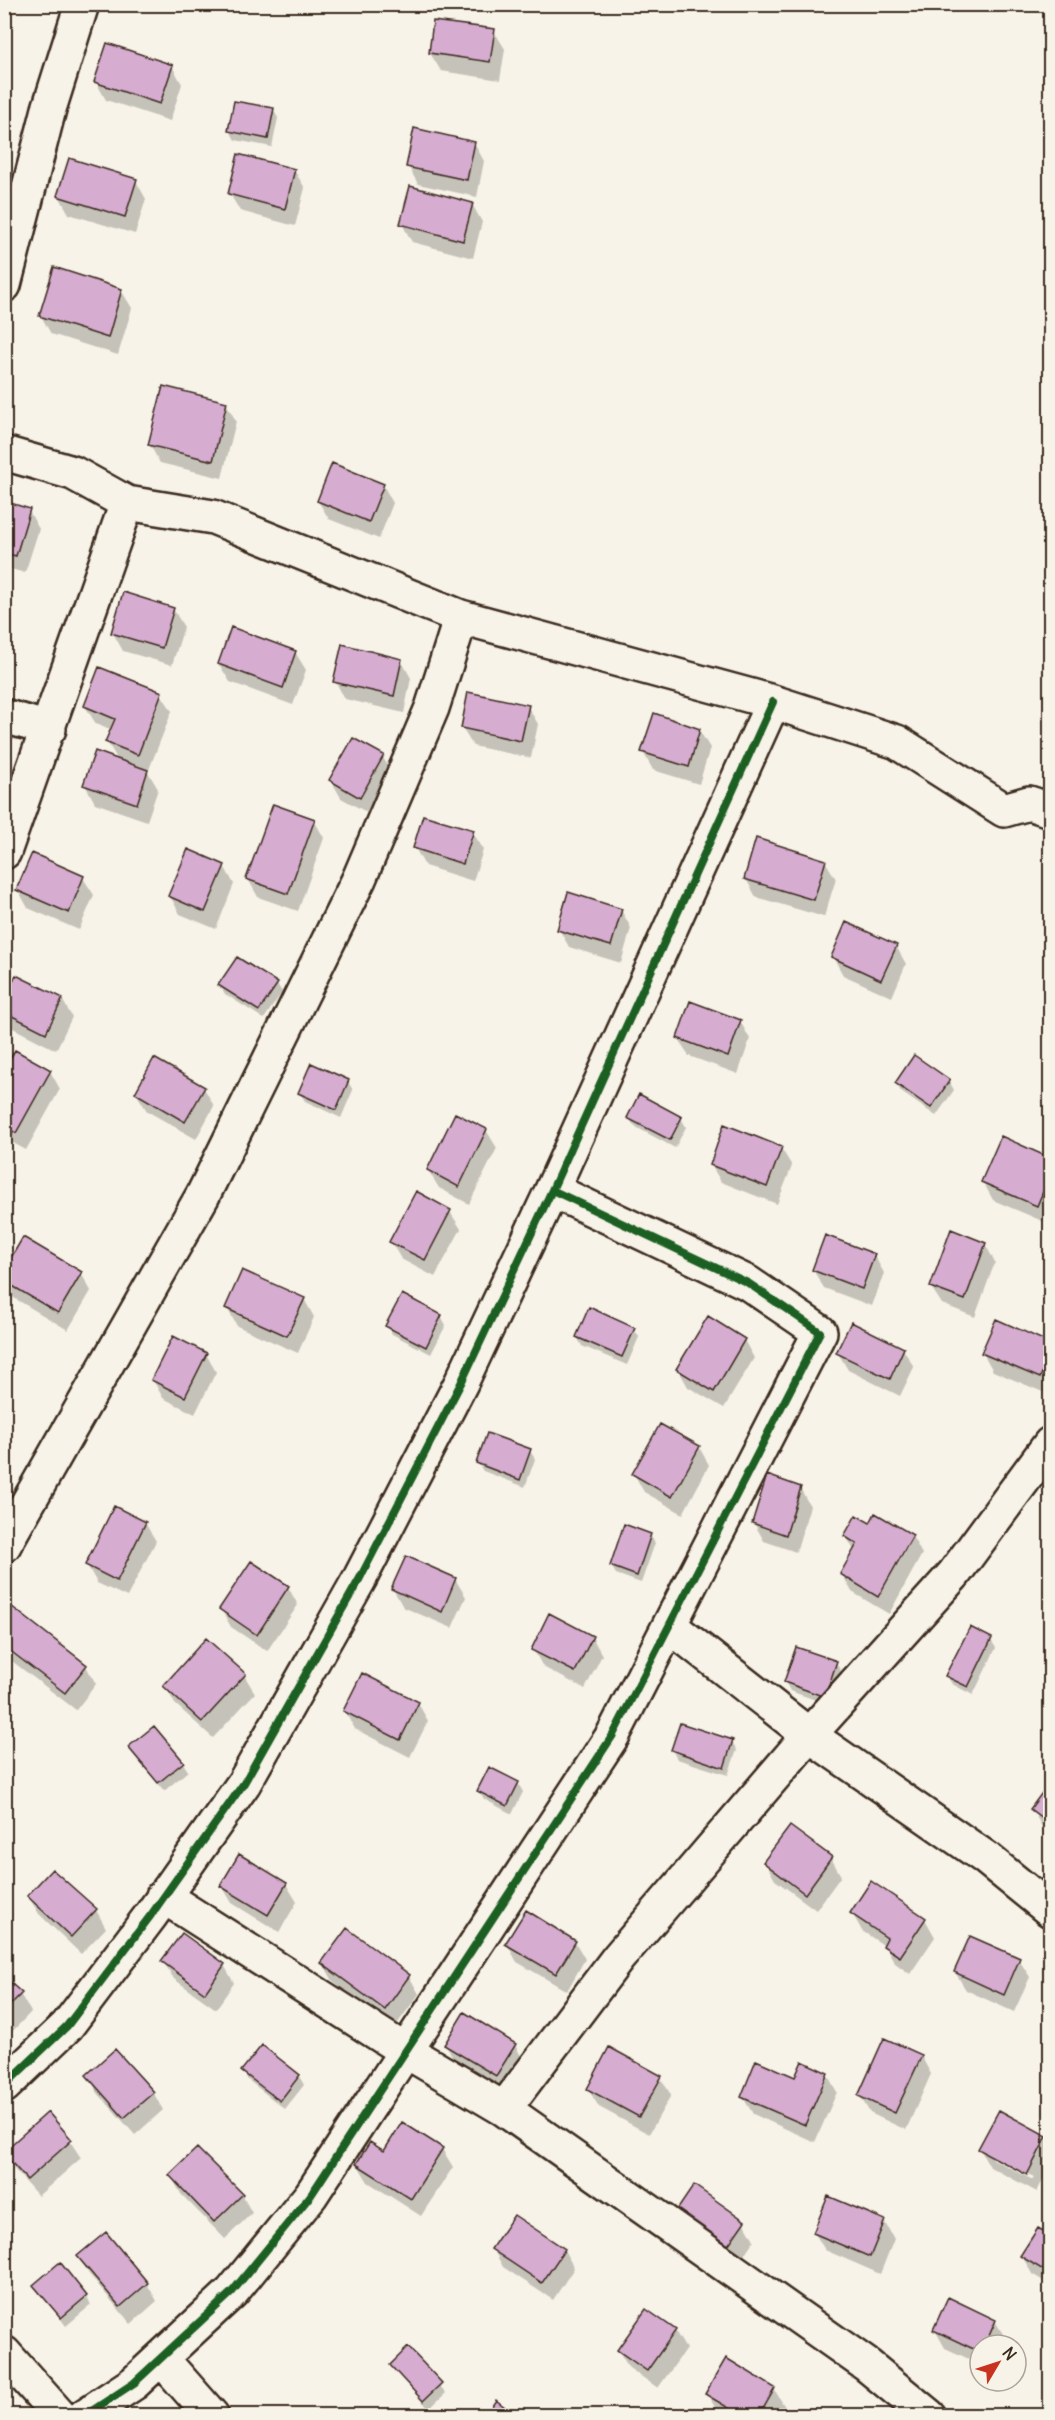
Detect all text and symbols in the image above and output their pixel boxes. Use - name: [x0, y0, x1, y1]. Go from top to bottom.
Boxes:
- north arrow: [968, 2333, 1028, 2393]
- text: N: [998, 2343, 1021, 2364]

